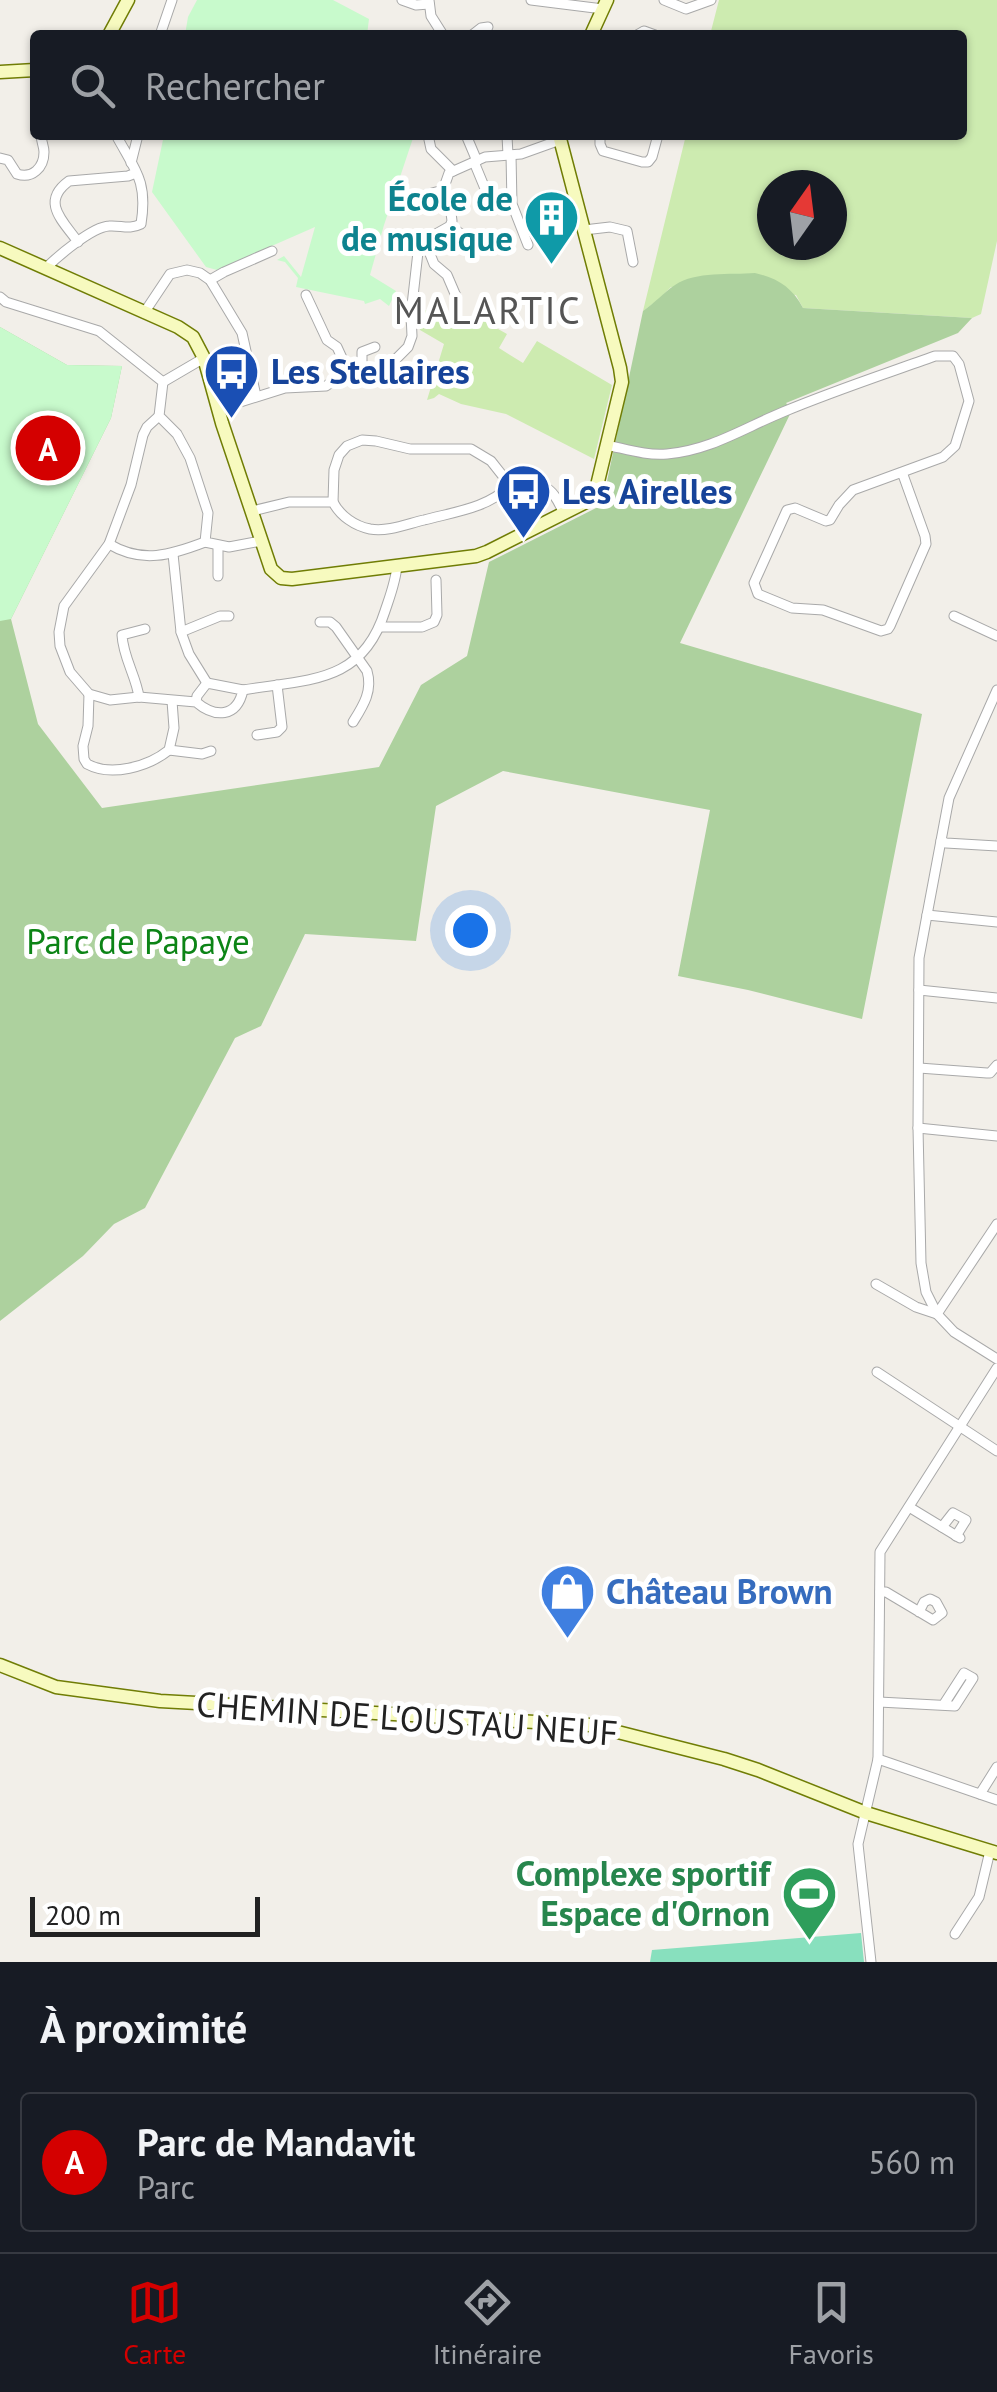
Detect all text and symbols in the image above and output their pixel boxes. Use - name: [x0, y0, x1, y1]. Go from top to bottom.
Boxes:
- search box: [30, 30, 967, 140]
- icon: search: [65, 58, 120, 113]
- text: Rechercher: [145, 61, 325, 110]
- north arrow: [757, 170, 847, 260]
- place label: École de de musique: [341, 175, 513, 261]
- building icon: École de de musique: [522, 188, 582, 267]
- district label: MALARTIC: [394, 285, 582, 334]
- bus stop icon: Les Stellaires: [202, 341, 262, 420]
- place label: Les Stellaires: [271, 348, 470, 394]
- pin: A: [15, 410, 80, 486]
- bus stop icon: Les Airelles: [493, 461, 553, 540]
- place label: Les Airelles: [562, 468, 733, 514]
- your location: [445, 905, 496, 956]
- park label: Parc de Papaye: [26, 918, 250, 964]
- shop icon: Château Brown: [537, 1561, 597, 1640]
- place label: Château Brown: [606, 1568, 833, 1614]
- street label: CHEMIN DE L'OUSTAU NEUF: [195, 1680, 619, 1756]
- place label: Complexe sportif Espace d'Ornon: [516, 1850, 772, 1936]
- sports icon: Complexe sportif Espace d'Ornon: [779, 1863, 839, 1942]
- scale bar: [30, 1892, 260, 1936]
- text: 200 m: [45, 1896, 121, 1933]
- text: À proximité: [40, 2000, 247, 2055]
- text: Parc de Mandavit: [137, 2117, 415, 2166]
- text: A: [65, 2141, 84, 2183]
- text: 560 m: [868, 2141, 955, 2183]
- text: Parc: [137, 2166, 195, 2208]
- tab: Carte: [123, 2275, 186, 2372]
- tab: Itinéraire: [433, 2275, 542, 2372]
- tab: Favoris: [788, 2275, 874, 2372]

